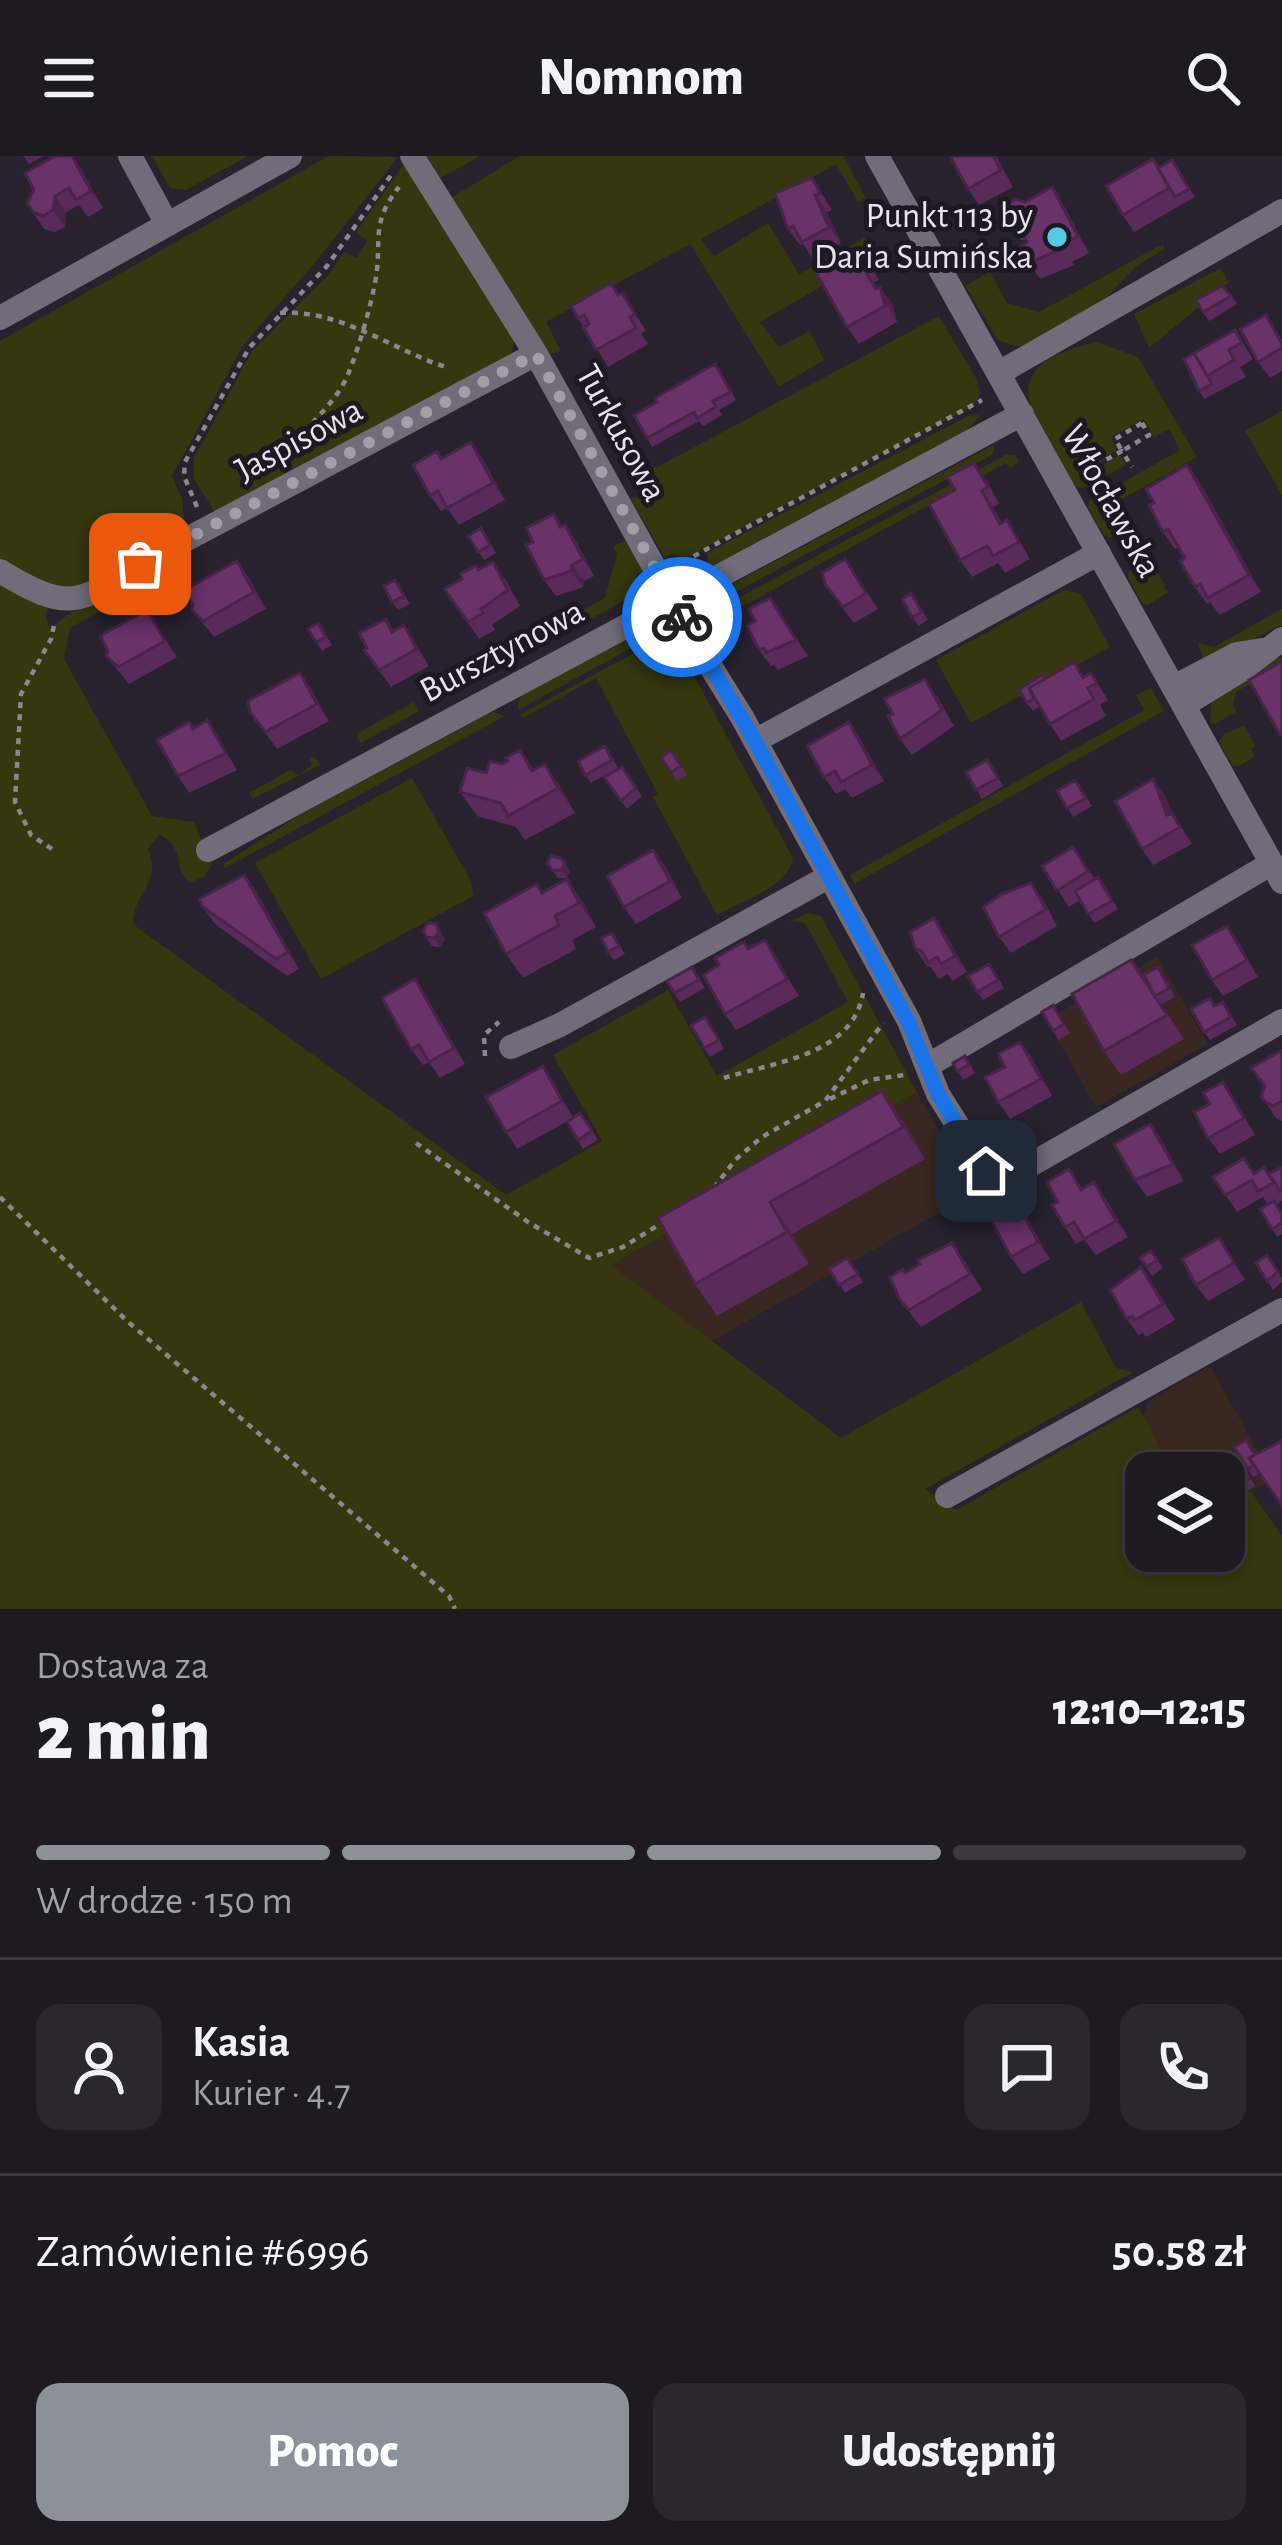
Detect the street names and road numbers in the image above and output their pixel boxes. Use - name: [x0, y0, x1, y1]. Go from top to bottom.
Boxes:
- street label: Turkusowa: [569, 359, 673, 507]
- street label: Jaspisowa: [230, 392, 368, 488]
- street label: Włocławska: [1054, 419, 1168, 583]
- street label: Bursztynowa: [414, 593, 590, 709]

